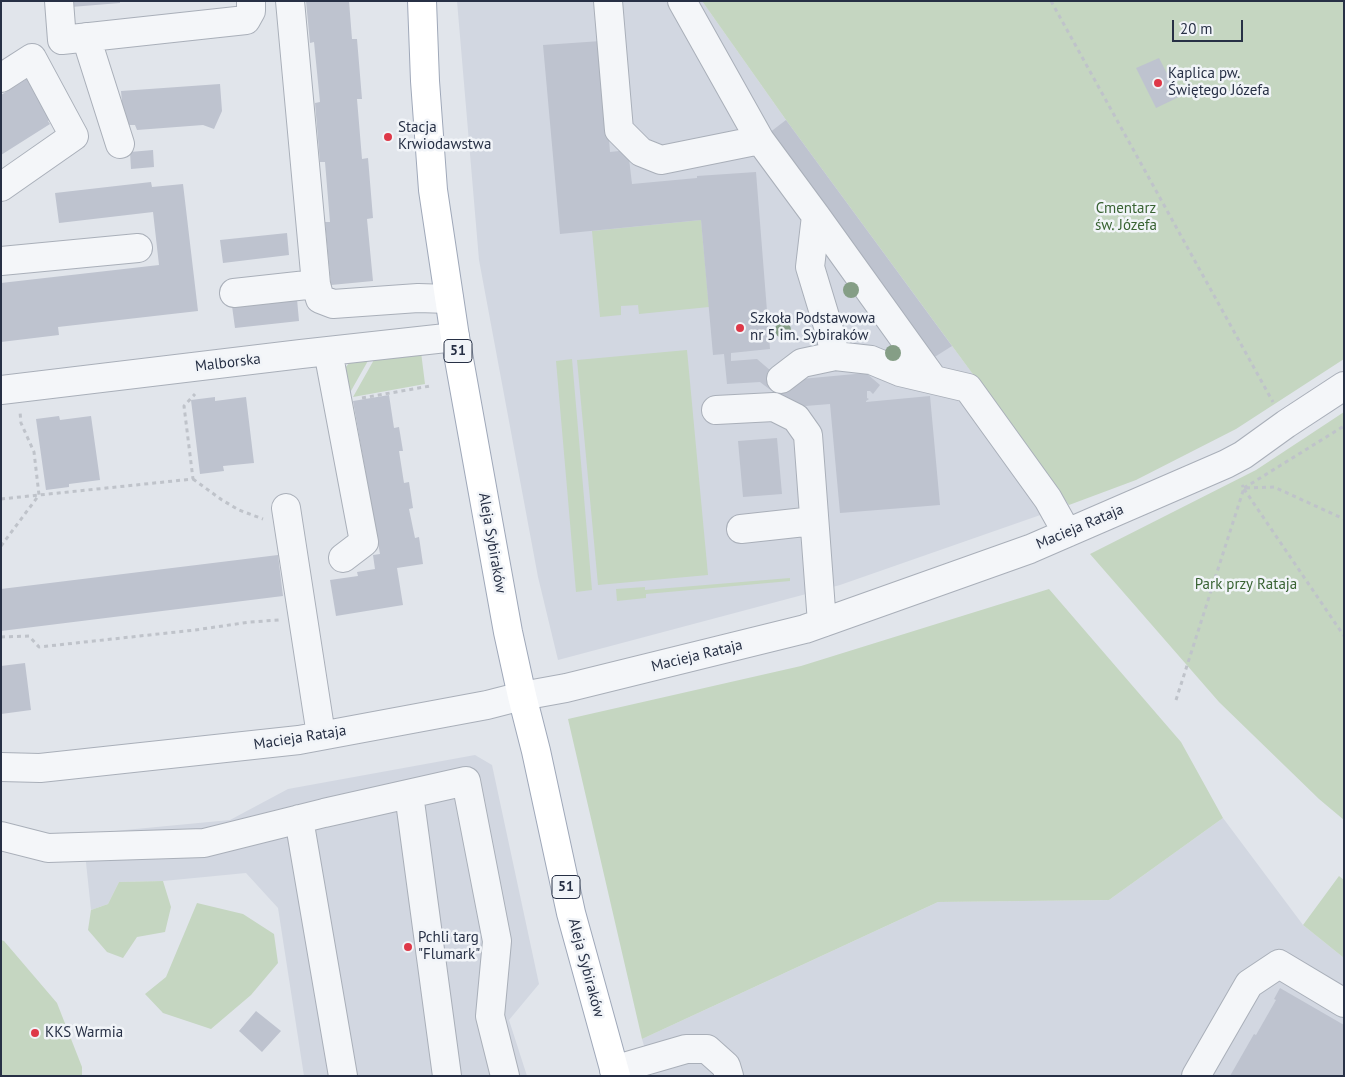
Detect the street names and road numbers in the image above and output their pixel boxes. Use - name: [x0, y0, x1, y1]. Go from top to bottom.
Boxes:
- road number: 51: [444, 340, 472, 362]
- street label: Malborska: [194, 350, 262, 376]
- street label: Aleja Sybiraków: [474, 491, 510, 595]
- street label: Macieja Rataja: [1034, 500, 1126, 554]
- street label: Macieja Rataja: [650, 636, 744, 676]
- street label: Macieja Rataja: [252, 722, 348, 754]
- road number: 51: [552, 876, 580, 899]
- street label: Aleja Sybiraków: [564, 917, 608, 1019]

